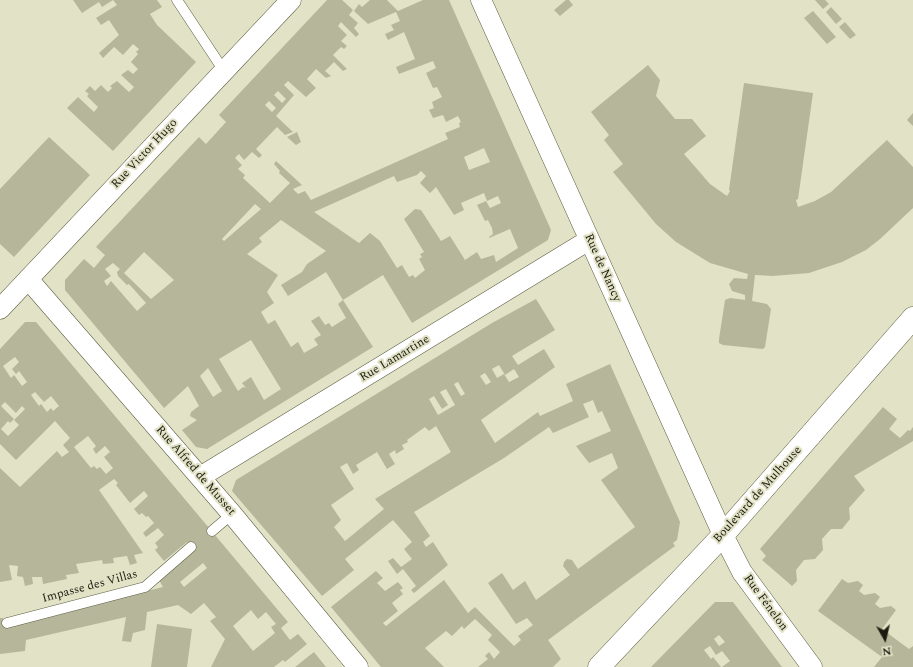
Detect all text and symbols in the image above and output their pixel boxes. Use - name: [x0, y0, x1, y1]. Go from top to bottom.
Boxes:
- street label: Rue Victor Hugo: [109, 116, 181, 192]
- street label: Rue de Nancy: [581, 232, 623, 304]
- street label: Rue Lamartine: [358, 333, 432, 385]
- street label: Rue Alfred de Musset: [152, 423, 238, 519]
- street label: Boulevard de Mulhouse: [711, 444, 805, 546]
- street label: Impasse des Villas: [41, 567, 139, 607]
- street label: Rue Fénelon: [740, 572, 790, 634]
- north arrow: [865, 619, 905, 659]
- text: N: [881, 642, 892, 660]

